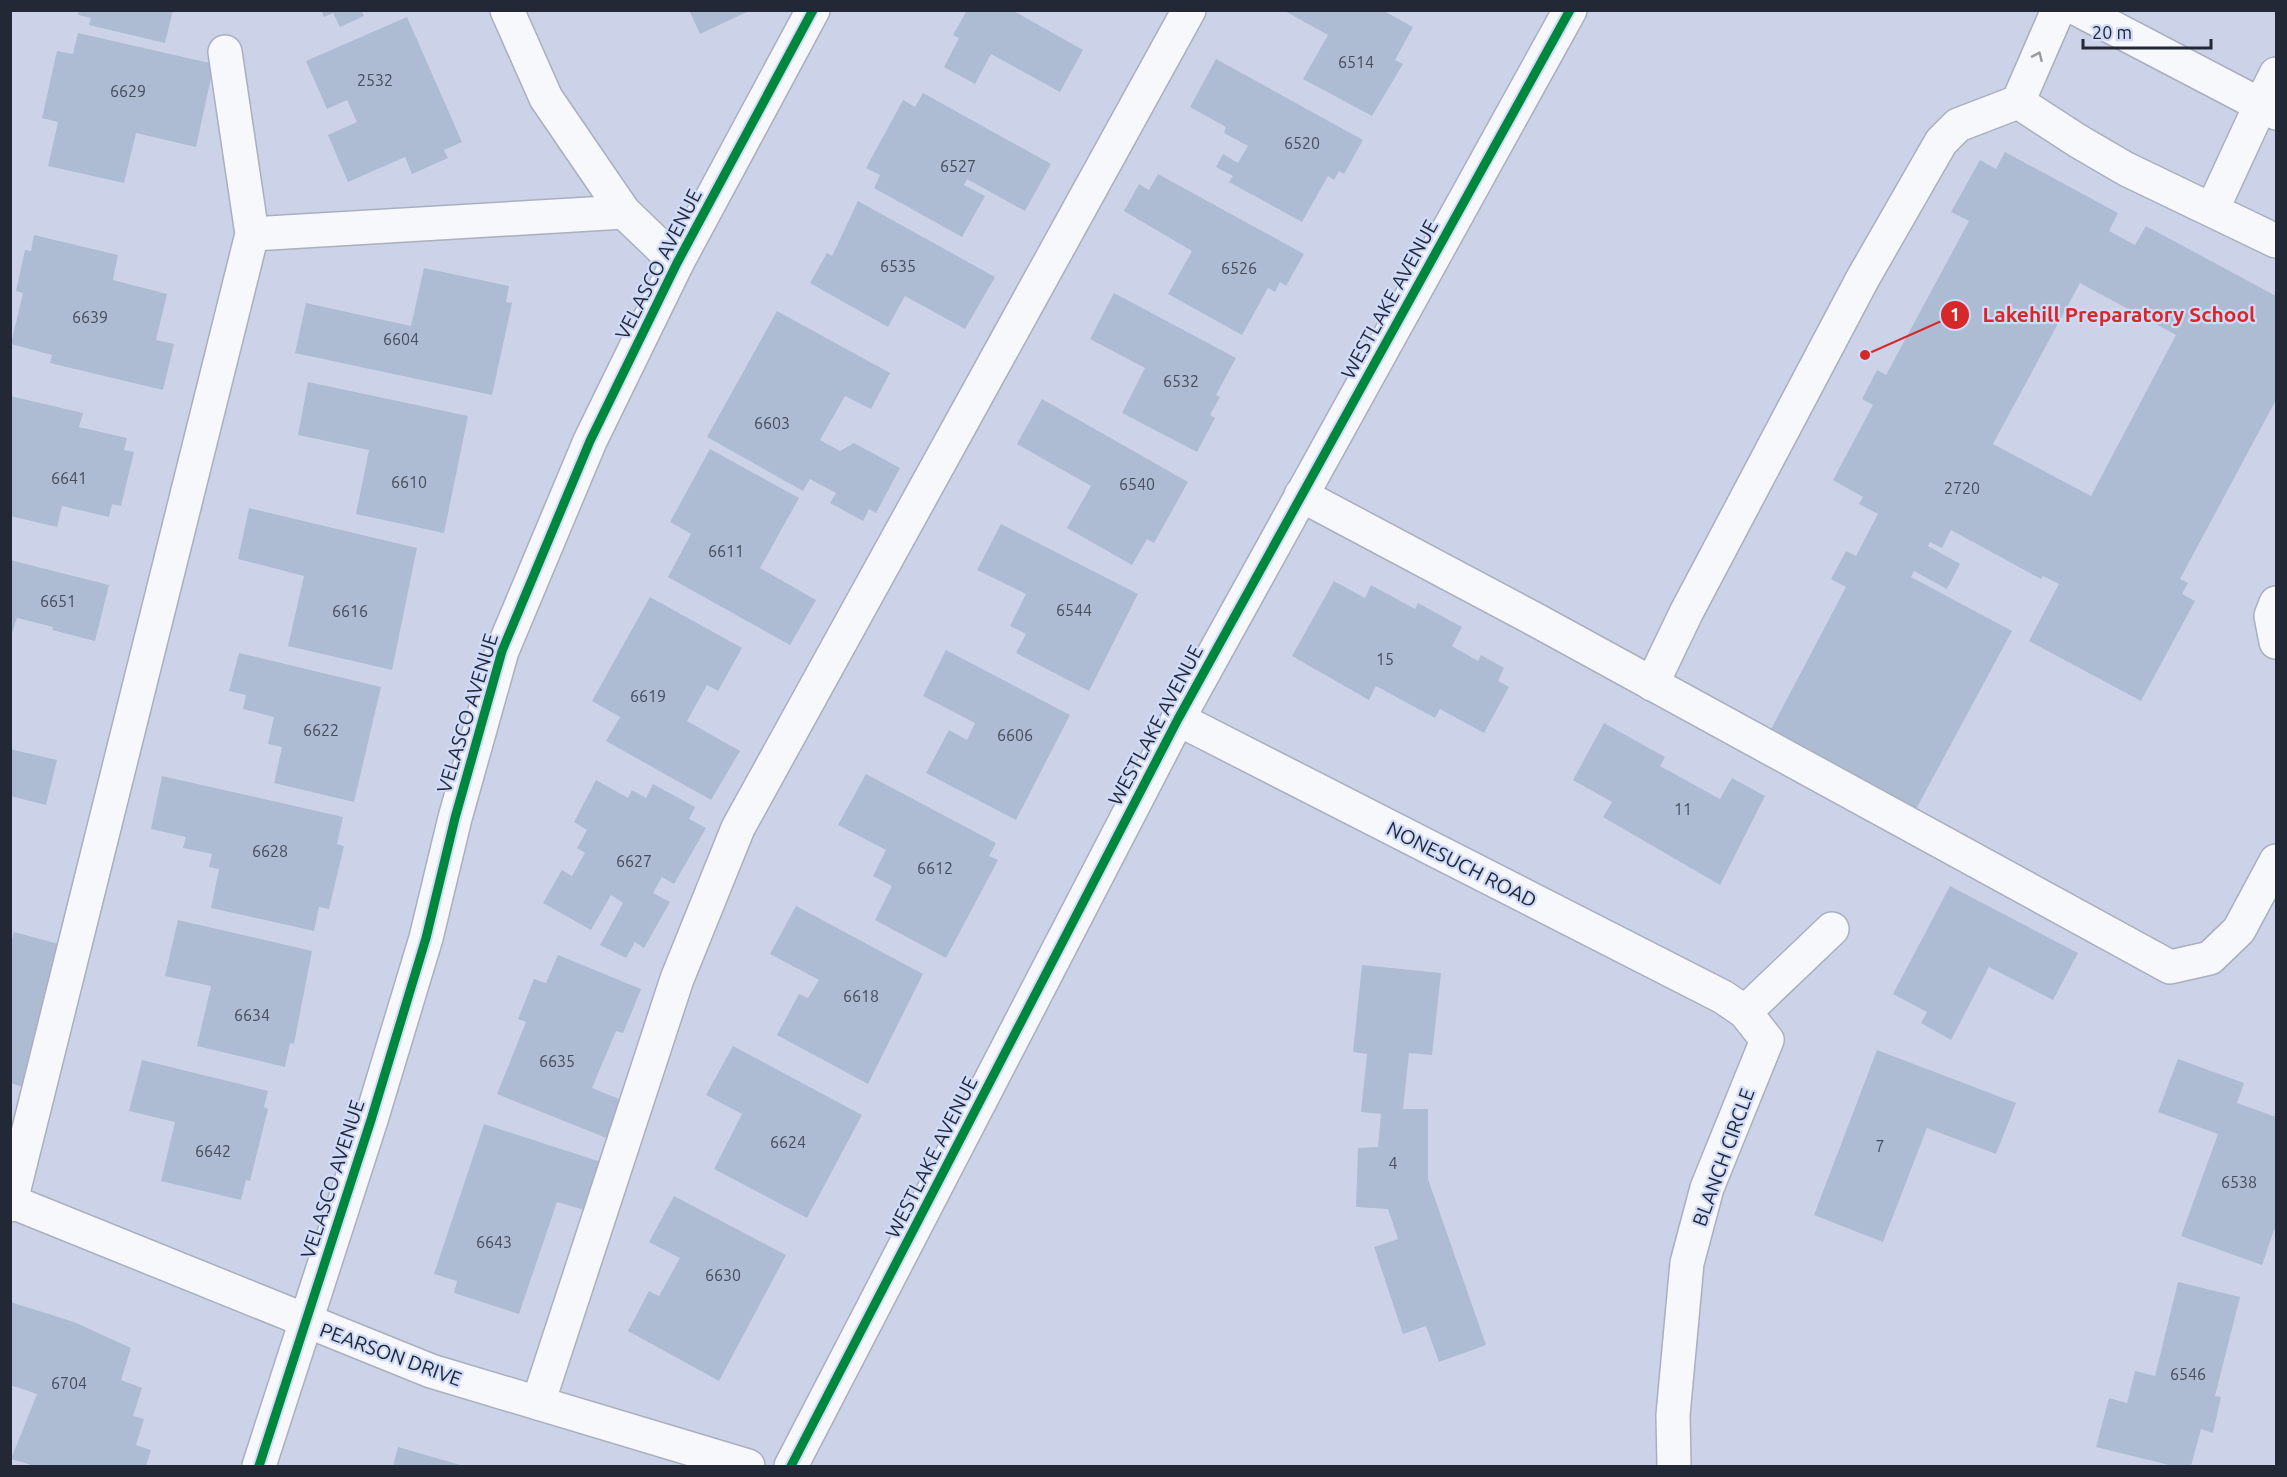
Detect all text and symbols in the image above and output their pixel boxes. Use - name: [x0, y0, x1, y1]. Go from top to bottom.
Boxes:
- scale bar: [2083, 12, 2210, 50]
- text: 20 m: [2092, 22, 2132, 42]
- one-way arrow: [2031, 52, 2043, 63]
- house number: 6514: [1338, 53, 1374, 71]
- house number: 2532: [357, 71, 393, 89]
- house number: 6629: [110, 82, 146, 100]
- house number: 6520: [1284, 134, 1320, 152]
- house number: 6527: [940, 157, 976, 175]
- street label: VELASCO AVENUE: [610, 185, 706, 343]
- street label: WESTLAKE AVENUE: [1336, 216, 1442, 382]
- house number: 6535: [880, 257, 916, 275]
- house number: 6526: [1221, 259, 1257, 277]
- callout: Lakehill Preparatory School: [1940, 295, 2267, 334]
- text: Lakehill Preparatory School: [1983, 302, 2255, 326]
- text: 1: [1950, 304, 1960, 324]
- house number: 6639: [72, 308, 108, 326]
- house number: 6604: [383, 330, 419, 348]
- house number: 6532: [1163, 372, 1199, 390]
- house number: 6603: [754, 414, 790, 432]
- house number: 6641: [51, 469, 87, 487]
- house number: 6610: [391, 473, 427, 491]
- house number: 6540: [1119, 475, 1155, 493]
- house number: 2720: [1944, 479, 1980, 497]
- house number: 6611: [708, 542, 744, 560]
- house number: 6651: [40, 592, 76, 610]
- house number: 6544: [1056, 601, 1092, 619]
- house number: 6616: [332, 602, 368, 620]
- street label: VELASCO AVENUE: [432, 630, 502, 796]
- street label: WESTLAKE AVENUE: [1103, 641, 1207, 809]
- house number: 15: [1376, 650, 1394, 668]
- house number: 6619: [630, 687, 666, 705]
- house number: 6622: [303, 721, 339, 739]
- house number: 6606: [997, 726, 1033, 744]
- house number: 11: [1674, 800, 1692, 818]
- street label: NONESUCH ROAD: [1383, 816, 1541, 912]
- house number: 6628: [252, 842, 288, 860]
- house number: 6627: [616, 852, 652, 870]
- house number: 6612: [917, 859, 953, 877]
- house number: 6618: [843, 987, 879, 1005]
- house number: 6634: [234, 1006, 270, 1024]
- house number: 6635: [539, 1052, 575, 1070]
- street label: WESTLAKE AVENUE: [880, 1072, 982, 1242]
- street label: BLANCH CIRCLE: [1687, 1085, 1759, 1229]
- street label: VELASCO AVENUE: [295, 1097, 369, 1261]
- house number: 6624: [770, 1133, 806, 1151]
- house number: 7: [1875, 1137, 1885, 1155]
- house number: 6642: [195, 1142, 231, 1160]
- house number: 4: [1388, 1154, 1398, 1172]
- house number: 6538: [2221, 1173, 2257, 1191]
- house number: 6643: [476, 1233, 512, 1251]
- house number: 6630: [705, 1266, 741, 1284]
- street label: PEARSON DRIVE: [317, 1318, 465, 1390]
- house number: 6546: [2170, 1365, 2206, 1383]
- house number: 6704: [51, 1374, 87, 1392]

